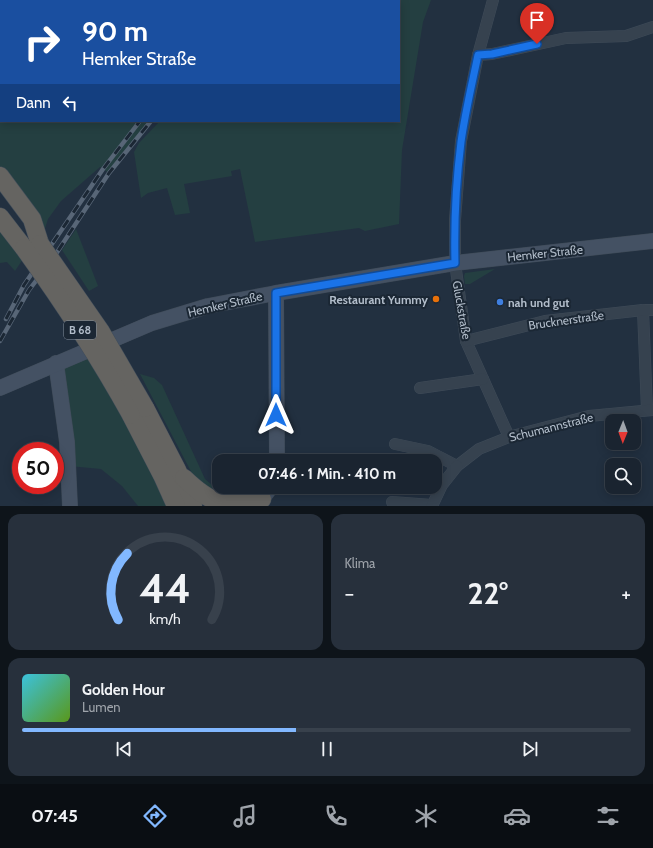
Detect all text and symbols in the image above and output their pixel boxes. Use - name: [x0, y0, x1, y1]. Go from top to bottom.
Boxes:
- pin: [520, 3, 554, 44]
- icon: arrive: [526, 9, 548, 31]
- text: 90 m: [82, 14, 148, 48]
- icon: right: [16, 16, 68, 68]
- text: Hemker Straße: [82, 48, 196, 70]
- icon: left: [59, 92, 81, 114]
- text: Dann: [16, 94, 51, 112]
- street label: Hemker Straße: [506, 242, 584, 264]
- street label: Gluckstraße: [449, 279, 475, 341]
- street label: Hemker Straße: [186, 288, 264, 320]
- place label: Restaurant Yummy: [329, 292, 429, 307]
- marker: Restaurant Yummy: [431, 294, 441, 304]
- place label: nah und gut: [508, 295, 569, 310]
- marker: nah und gut: [495, 297, 505, 307]
- street label: Brucknerstraße: [527, 307, 605, 333]
- road number: B 68: [64, 321, 96, 339]
- position arrow: [255, 394, 297, 436]
- street label: Schumannstraße: [507, 409, 595, 445]
- north arrow: [605, 414, 641, 450]
- map controls: [605, 414, 641, 494]
- speed limit sign: 50: [12, 442, 64, 494]
- button: search: [605, 458, 641, 494]
- text: 07:46 · 1 Min. · 410 m: [258, 465, 396, 483]
- text: Klima: [345, 555, 375, 571]
- text: 44: [139, 563, 191, 613]
- text: 22°: [468, 575, 508, 612]
- text: −: [345, 580, 354, 607]
- text: +: [621, 580, 631, 607]
- text: km/h: [150, 610, 181, 628]
- text: Golden Hour: [82, 681, 165, 699]
- text: Lumen: [82, 699, 121, 715]
- icon: previous: [113, 738, 135, 760]
- icon: pause: [316, 738, 338, 760]
- icon: next: [519, 738, 541, 760]
- icon: directions: [141, 802, 169, 830]
- icon: music: [231, 802, 259, 830]
- icon: phone: [322, 802, 350, 830]
- icon: climate: [412, 802, 440, 830]
- icon: car: [503, 802, 531, 830]
- icon: filters: [594, 802, 622, 830]
- text: 07:45: [31, 805, 78, 827]

